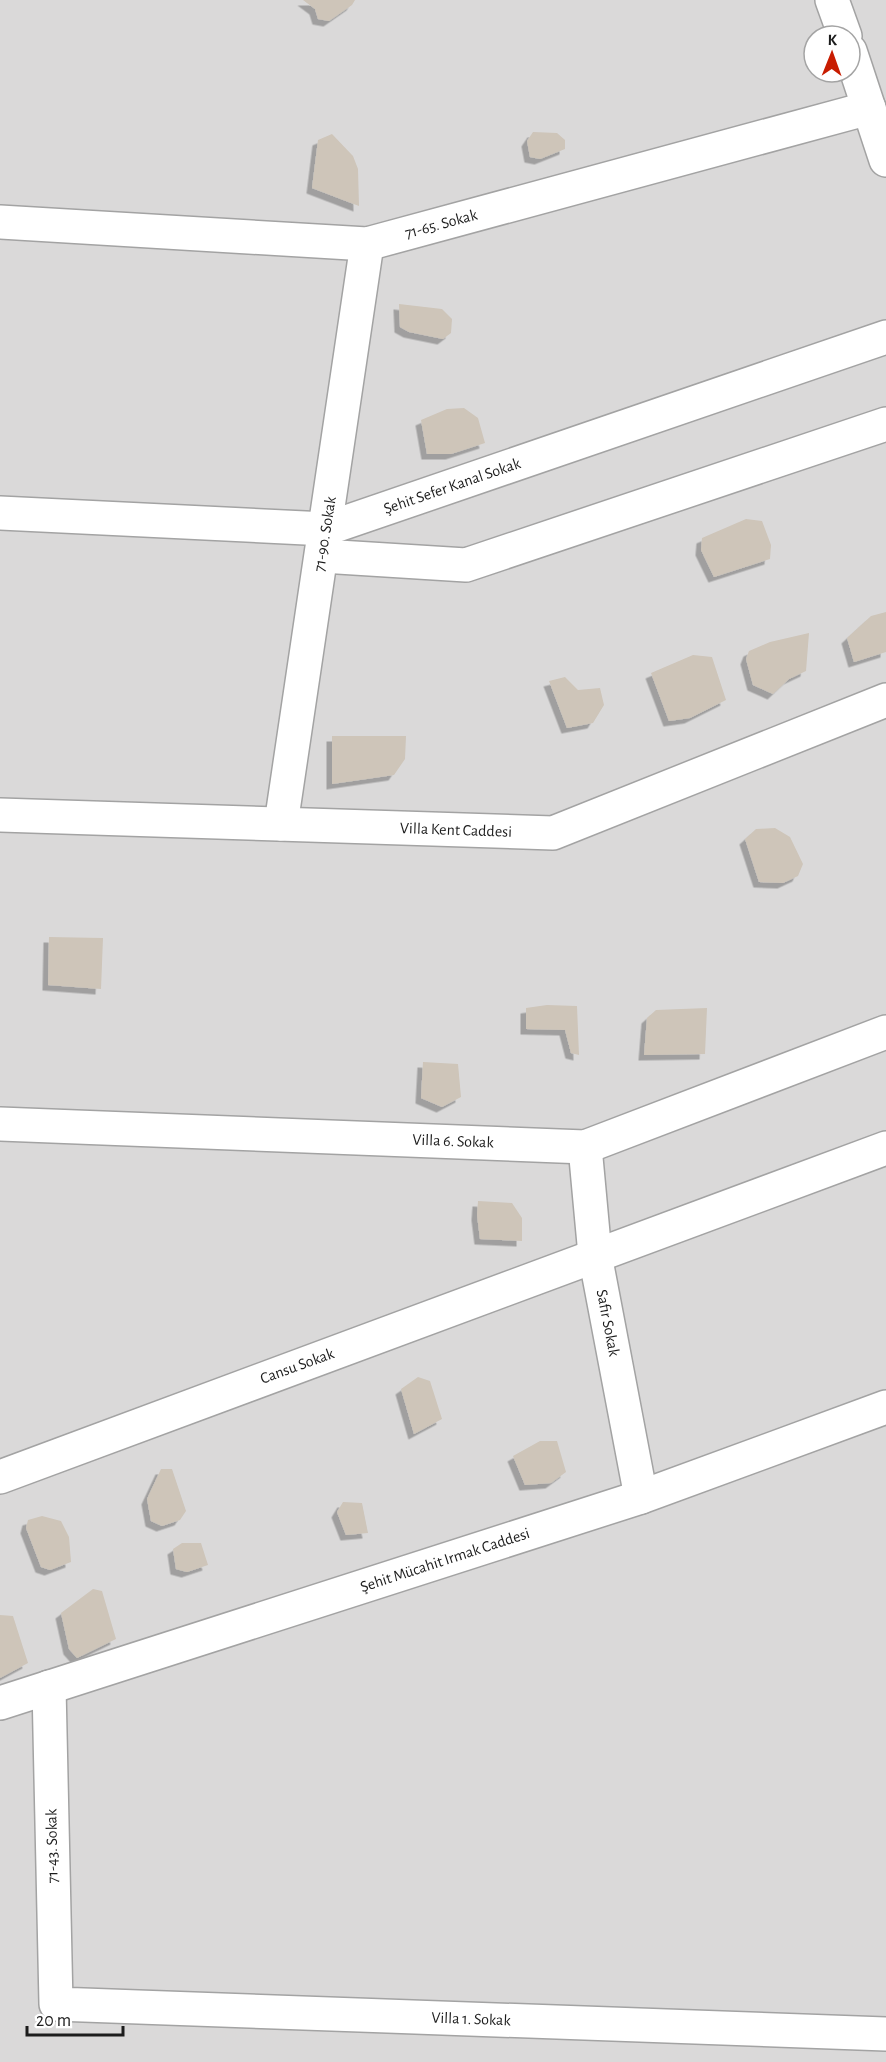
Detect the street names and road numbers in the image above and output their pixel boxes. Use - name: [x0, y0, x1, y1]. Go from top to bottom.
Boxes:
- street label: 71-65. Sokak: [403, 206, 480, 241]
- street label: Şehit Sefer Kanal Sokak: [381, 455, 523, 517]
- street label: 71-90. Sokak: [311, 494, 339, 573]
- street label: Villa Kent Caddesi: [400, 820, 512, 840]
- street label: Villa 6. Sokak: [412, 1132, 495, 1150]
- street label: Safir Sokak: [594, 1288, 622, 1359]
- street label: Cansu Sokak: [258, 1345, 337, 1387]
- street label: Şehit Mücahit Irmak Caddesi: [358, 1525, 532, 1595]
- street label: 71-43. Sokak: [43, 1808, 61, 1883]
- street label: Villa 1. Sokak: [431, 2010, 512, 2028]

